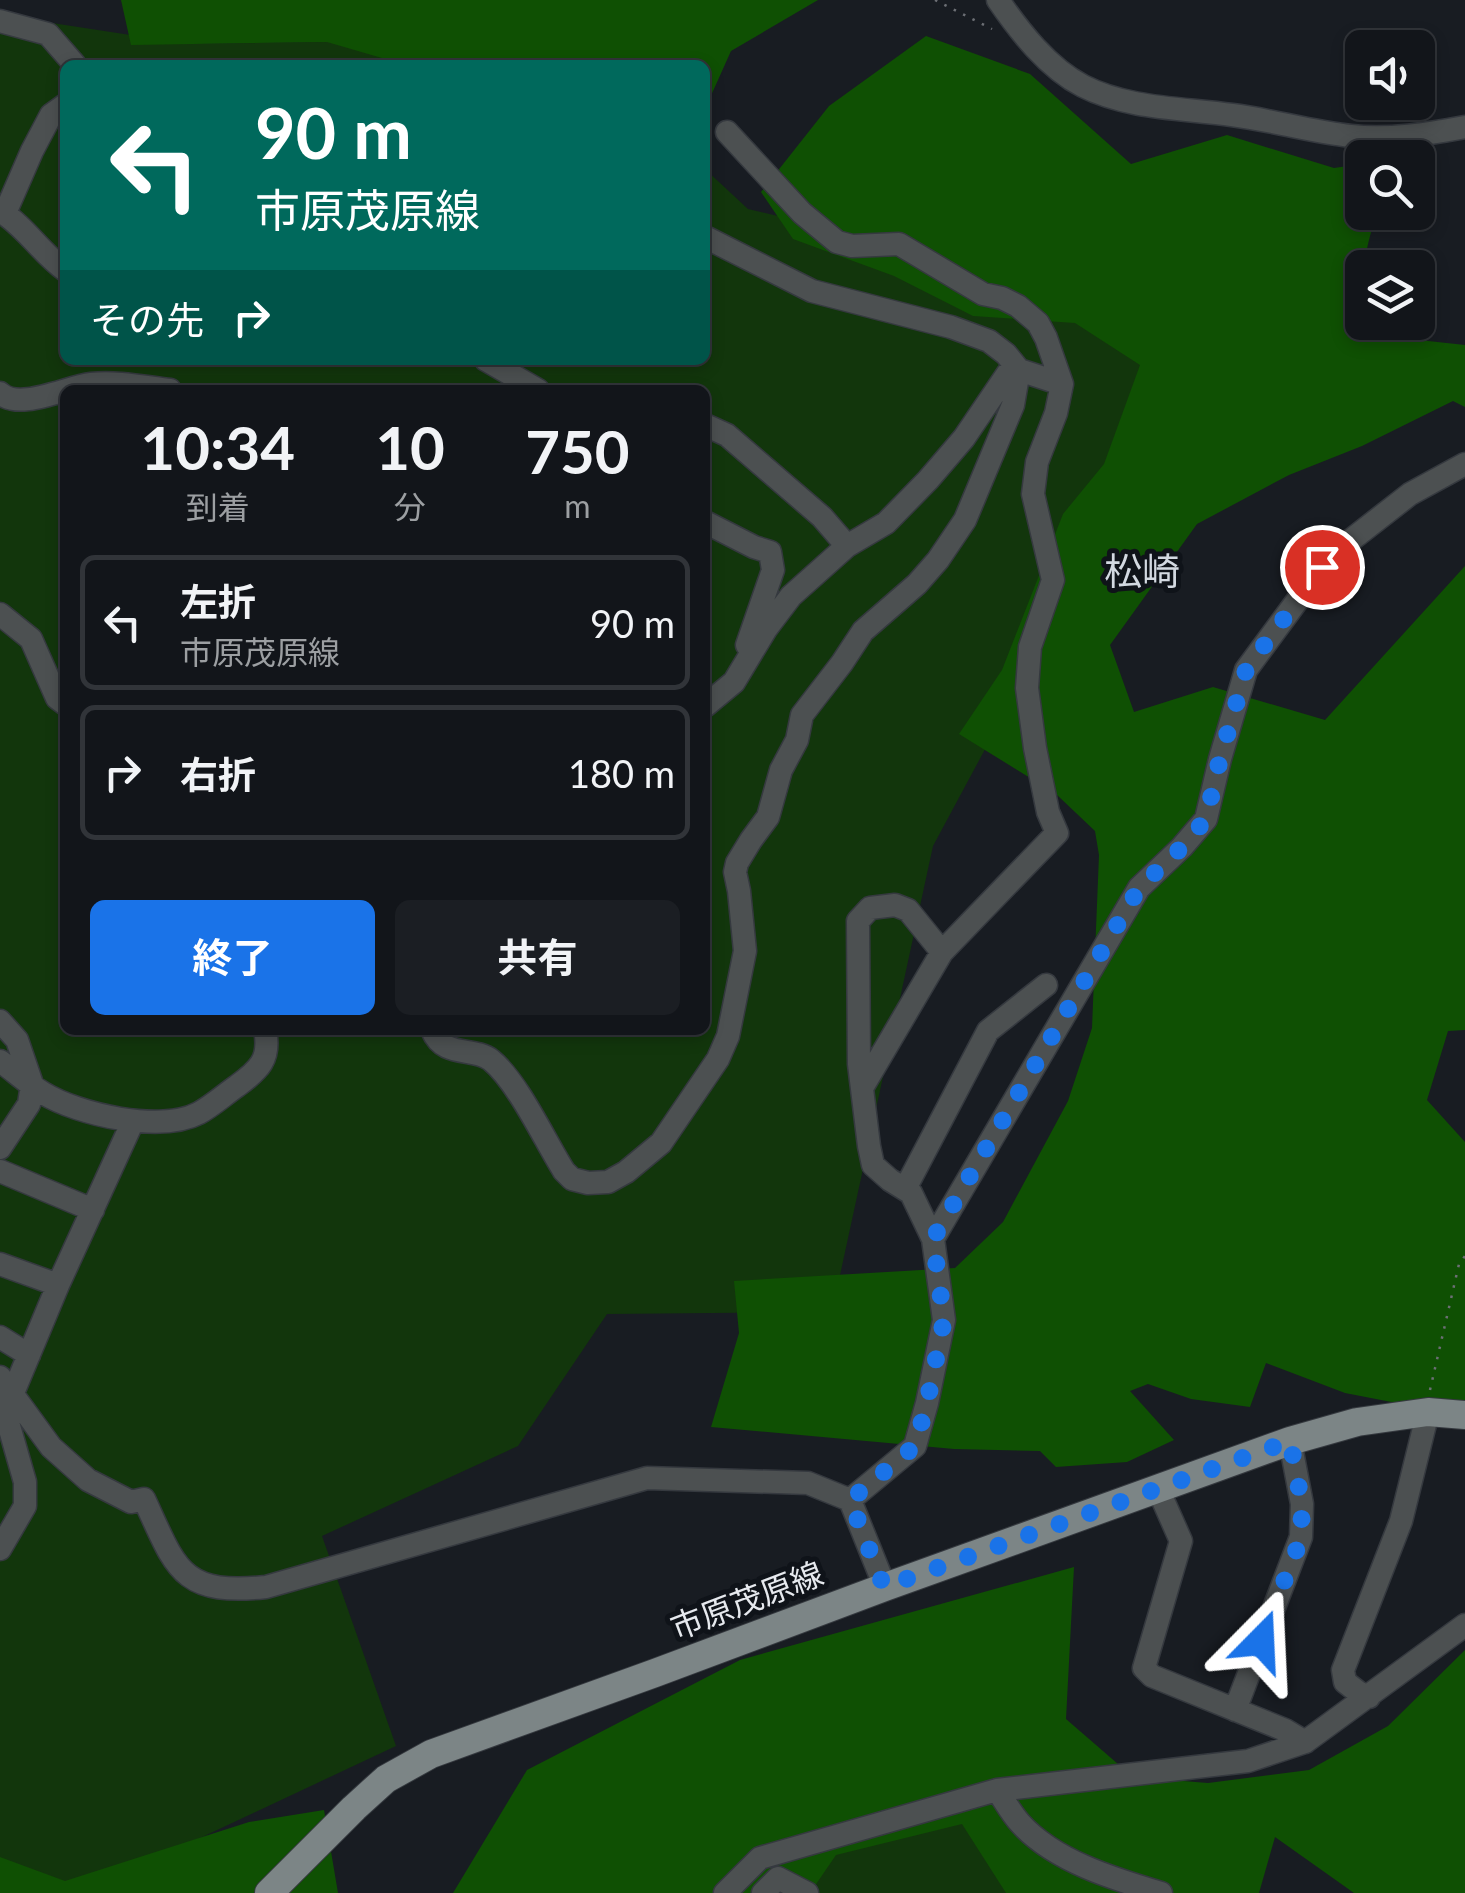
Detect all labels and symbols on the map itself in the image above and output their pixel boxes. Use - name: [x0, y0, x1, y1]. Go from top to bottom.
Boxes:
- pin: [1280, 525, 1365, 610]
- district label: 松崎: [1104, 547, 1180, 593]
- street label: 市原茂原線: [665, 1553, 828, 1646]
- position arrow: [1209, 1589, 1313, 1693]

